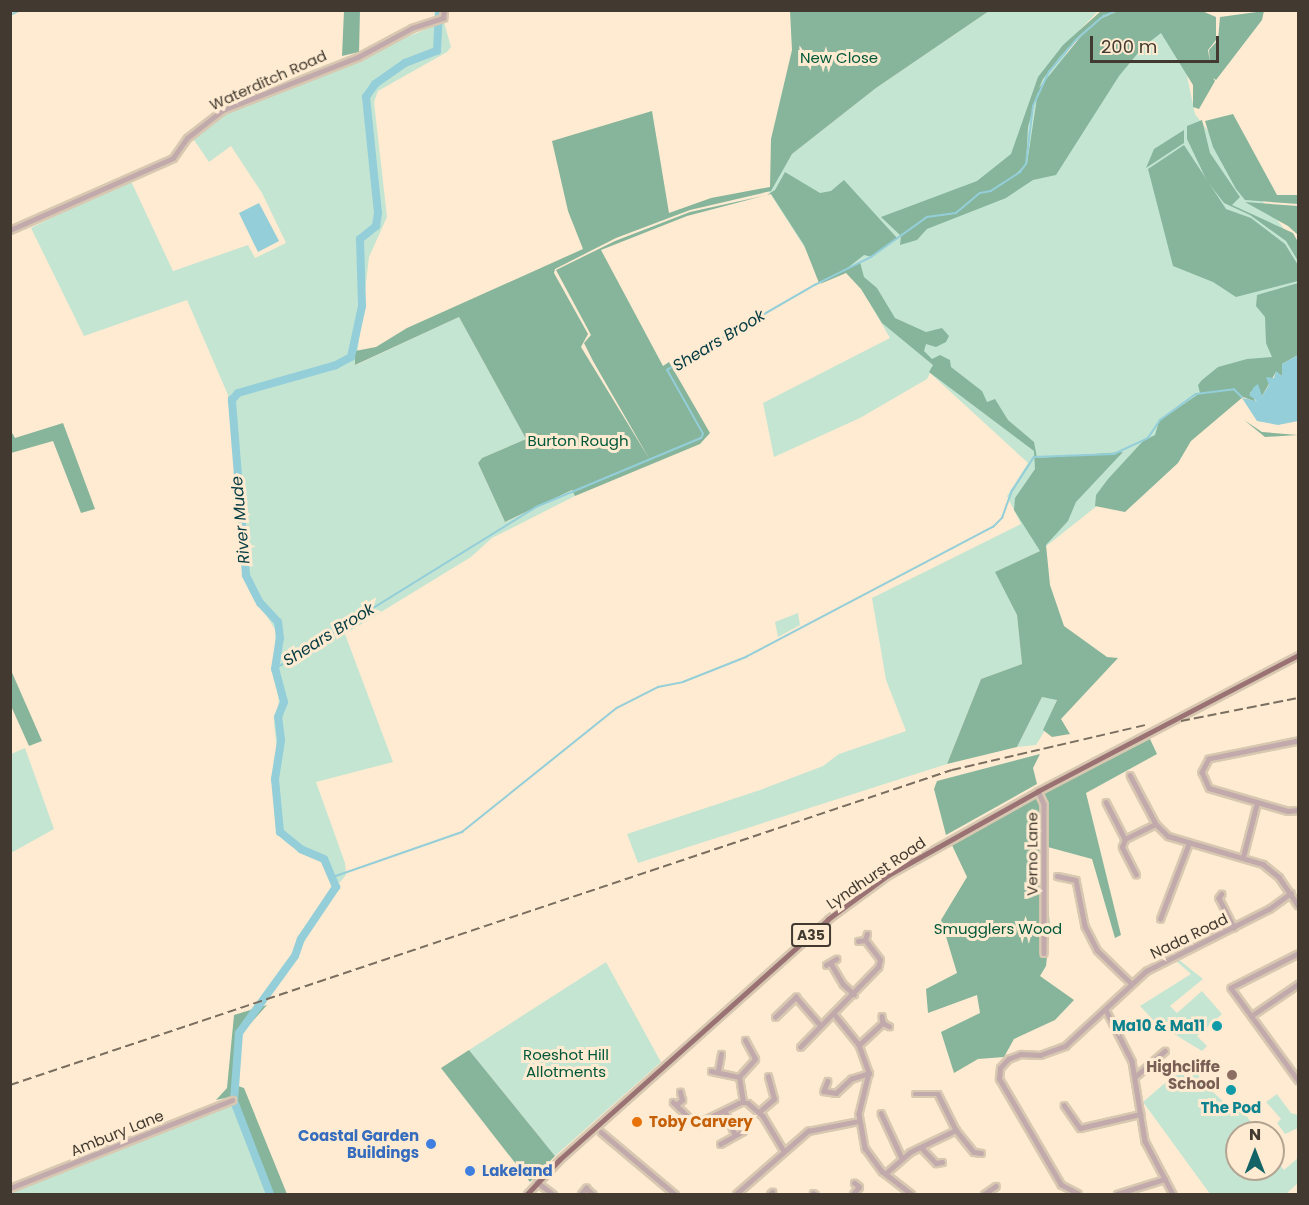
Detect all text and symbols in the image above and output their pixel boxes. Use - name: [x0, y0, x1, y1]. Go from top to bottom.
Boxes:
- scale bar: [1093, 24, 1222, 62]
- text: 200 m: [1101, 34, 1157, 59]
- street label: Waterditch Road: [207, 46, 329, 114]
- park label: New Close: [800, 49, 878, 67]
- water label: Shears Brook: [670, 306, 768, 376]
- park label: Burton Rough: [527, 432, 629, 450]
- water label: River Mude: [228, 475, 254, 565]
- water label: Shears Brook: [280, 599, 378, 671]
- street label: Verno Lane: [1023, 812, 1041, 896]
- street label: Lyndhurst Road: [823, 833, 929, 913]
- street label: Nada Road: [1147, 910, 1231, 962]
- park label: Smugglers Wood: [934, 920, 1062, 938]
- road number: A35: [790, 924, 832, 946]
- place label: Ma10 & Ma11: [1112, 1017, 1205, 1035]
- marker: Ma10 & Ma11: [1210, 1019, 1224, 1033]
- park label: Roeshot Hill Allotments: [523, 1045, 609, 1080]
- place label: Highcliffe School: [1146, 1057, 1220, 1092]
- marker: Highcliffe School: [1225, 1068, 1239, 1082]
- marker: The Pod: [1224, 1083, 1238, 1097]
- place label: The Pod: [1201, 1099, 1261, 1117]
- street label: Ambury Lane: [68, 1106, 166, 1160]
- place label: Toby Carvery: [649, 1113, 753, 1131]
- marker: Toby Carvery: [630, 1115, 644, 1129]
- north arrow: [1225, 1121, 1285, 1181]
- text: N: [1249, 1123, 1261, 1146]
- place label: Coastal Garden Buildings: [298, 1126, 419, 1161]
- marker: Coastal Garden Buildings: [424, 1137, 438, 1151]
- place label: Lakeland: [482, 1162, 553, 1180]
- marker: Lakeland: [463, 1164, 477, 1178]

